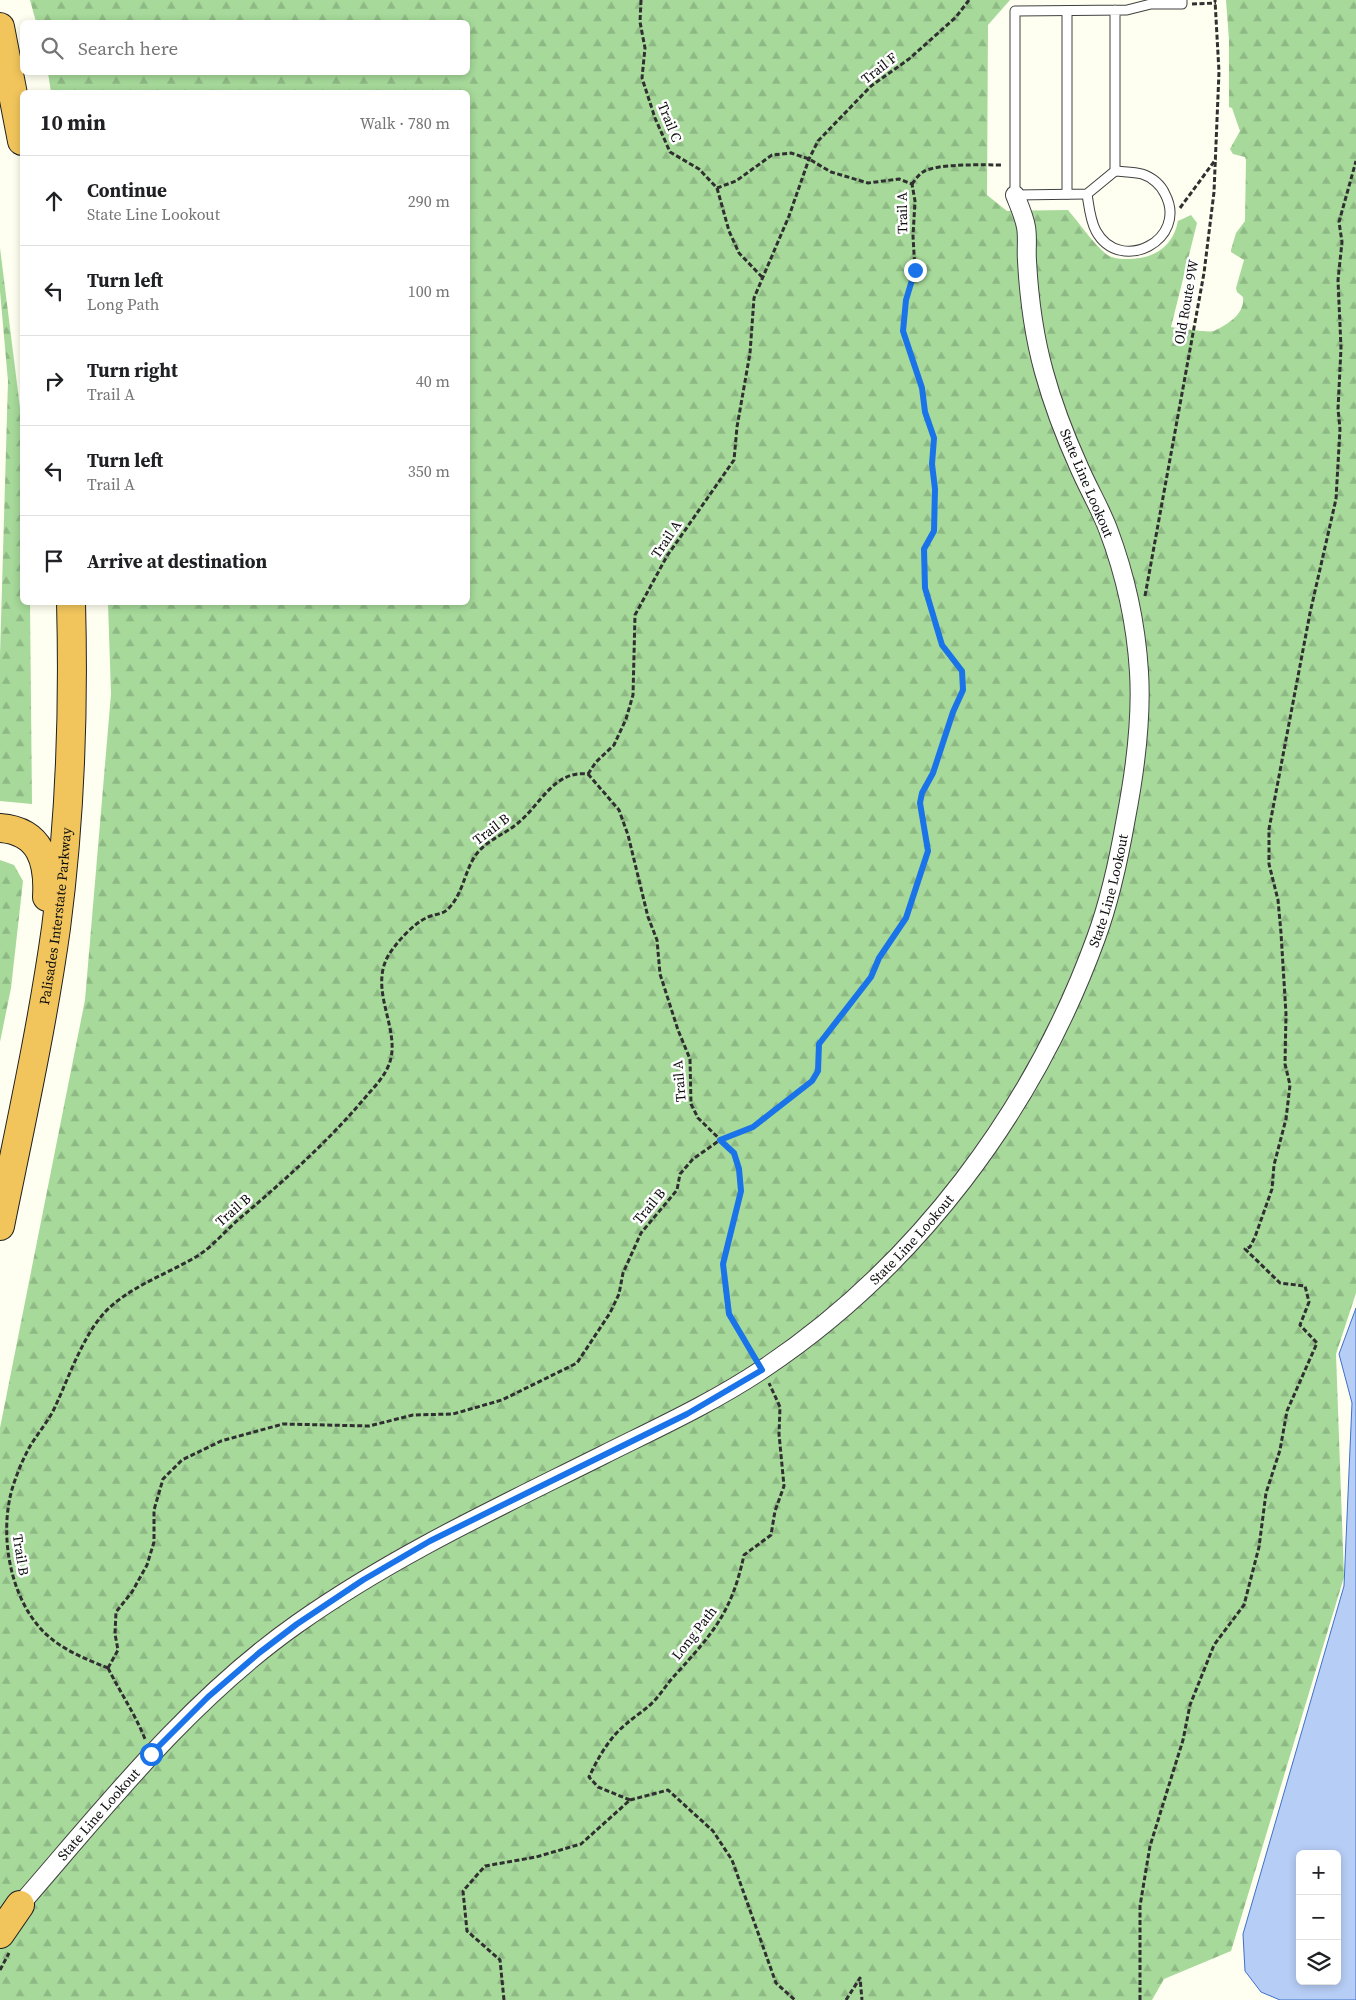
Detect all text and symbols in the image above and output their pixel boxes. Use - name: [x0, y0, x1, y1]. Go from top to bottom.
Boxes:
- search box: [20, 20, 470, 75]
- icon: search: [38, 34, 66, 62]
- text: Search here: [78, 35, 178, 61]
- street label: Trail F: [857, 48, 901, 88]
- street label: Trail C: [653, 99, 687, 145]
- text: 10 min: [40, 108, 106, 137]
- text: Walk · 780 m: [360, 112, 450, 134]
- text: Continue: [87, 177, 167, 203]
- icon: ahead: [40, 187, 68, 215]
- text: 290 m: [408, 190, 450, 212]
- street label: Trail A: [892, 191, 912, 234]
- text: State Line Lookout: [87, 203, 220, 225]
- street label: Old Route 9W: [1169, 258, 1203, 346]
- route end: [904, 259, 927, 282]
- text: Turn left: [87, 267, 163, 293]
- icon: left: [40, 277, 68, 305]
- text: 100 m: [408, 280, 450, 302]
- text: Long Path: [87, 293, 159, 315]
- text: Turn right: [87, 357, 178, 383]
- icon: right: [40, 367, 68, 395]
- text: 40 m: [416, 370, 450, 392]
- text: Trail A: [87, 383, 135, 405]
- street label: State Line Lookout: [1055, 426, 1119, 541]
- text: Turn left: [87, 447, 163, 473]
- icon: left: [40, 457, 68, 485]
- text: 350 m: [408, 460, 450, 482]
- text: Trail A: [87, 473, 135, 495]
- street label: Trail A: [646, 515, 686, 562]
- icon: arrive: [40, 547, 68, 575]
- text: Arrive at destination: [87, 548, 267, 574]
- street label: Trail B: [468, 808, 514, 849]
- street label: Palisades Interstate Parkway: [34, 826, 76, 1006]
- street label: State Line Lookout: [1083, 832, 1133, 950]
- street label: Trail A: [667, 1059, 691, 1103]
- street label: Trail B: [628, 1184, 670, 1228]
- street label: Trail B: [211, 1189, 255, 1231]
- street label: State Line Lookout: [865, 1190, 959, 1289]
- street label: Trail B: [8, 1533, 34, 1577]
- street label: Long Path: [667, 1602, 721, 1664]
- route start: [140, 1743, 163, 1766]
- street label: State Line Lookout: [53, 1763, 145, 1865]
- map controls: [1296, 1850, 1341, 1985]
- button: +: [1296, 1850, 1341, 1895]
- button: −: [1296, 1895, 1341, 1940]
- button: layers: [1296, 1940, 1341, 1985]

